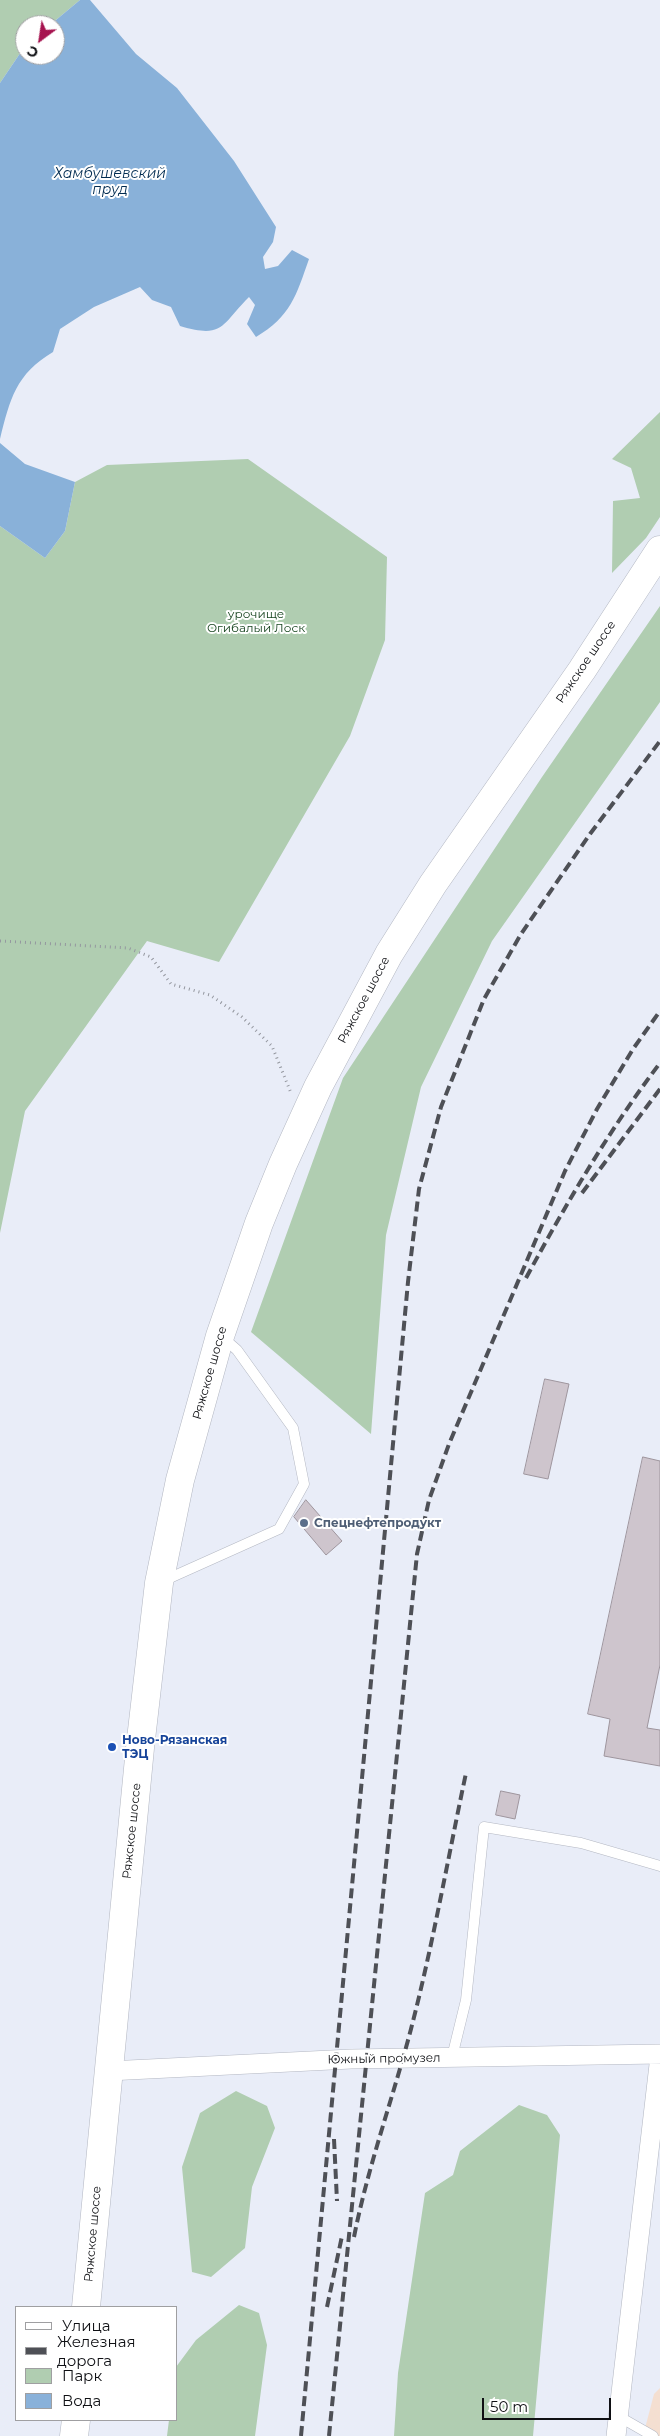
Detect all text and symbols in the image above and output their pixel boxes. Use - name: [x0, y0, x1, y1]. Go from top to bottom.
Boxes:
- north arrow: [15, 15, 65, 65]
- text: С: [24, 42, 42, 62]
- water label: Хамбушевский пруд: [54, 166, 166, 198]
- park label: урочище Огибалый Лоск: [207, 607, 305, 635]
- street label: Ряжское шоссе: [553, 618, 619, 706]
- street label: Ряжское шоссе: [335, 954, 393, 1046]
- street label: Ряжское шоссе: [190, 1325, 230, 1421]
- place label: Спецнефтепродукт: [314, 1516, 441, 1530]
- marker: Спецнефтепродукт: [298, 1517, 310, 1529]
- place label: Ново-Рязанская ТЭЦ: [122, 1733, 227, 1761]
- marker: Ново-Рязанская ТЭЦ: [106, 1741, 118, 1753]
- street label: Ряжское шоссе: [120, 1782, 144, 1880]
- street label: Южный промузел: [327, 2051, 441, 2067]
- street label: Ряжское шоссе: [82, 2185, 104, 2283]
- legend: [15, 2306, 178, 2421]
- text: Улица: [62, 2316, 110, 2335]
- text: Железная дорога: [57, 2332, 136, 2370]
- text: Парк: [62, 2366, 102, 2385]
- scale bar: [485, 2388, 614, 2420]
- text: Вода: [62, 2391, 101, 2410]
- text: 50 m: [490, 2397, 528, 2416]

